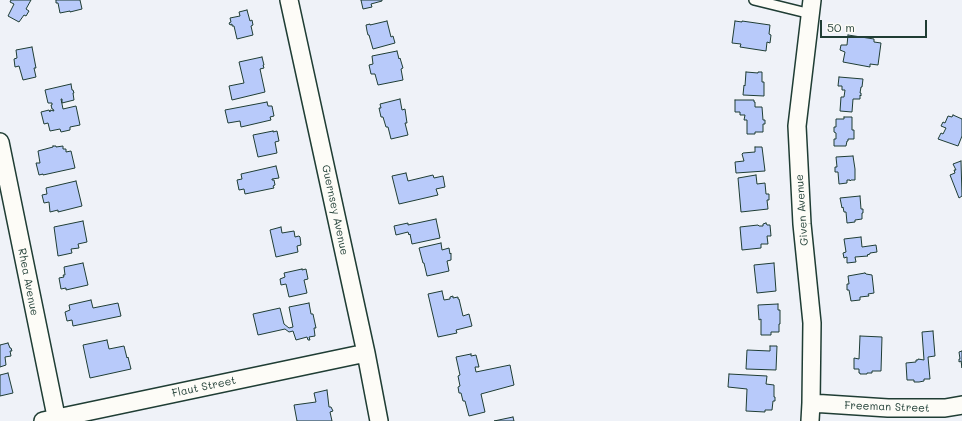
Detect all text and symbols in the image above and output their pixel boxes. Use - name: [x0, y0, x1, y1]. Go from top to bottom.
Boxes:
- scale bar: [822, 12, 929, 38]
- text: 50 m: [827, 19, 855, 35]
- street label: Guernsey Avenue: [319, 164, 351, 256]
- street label: Given Avenue: [793, 174, 811, 246]
- street label: Rhea Avenue: [15, 247, 41, 317]
- street label: Flaut Street: [171, 374, 237, 400]
- street label: Freeman Street: [844, 399, 930, 415]

